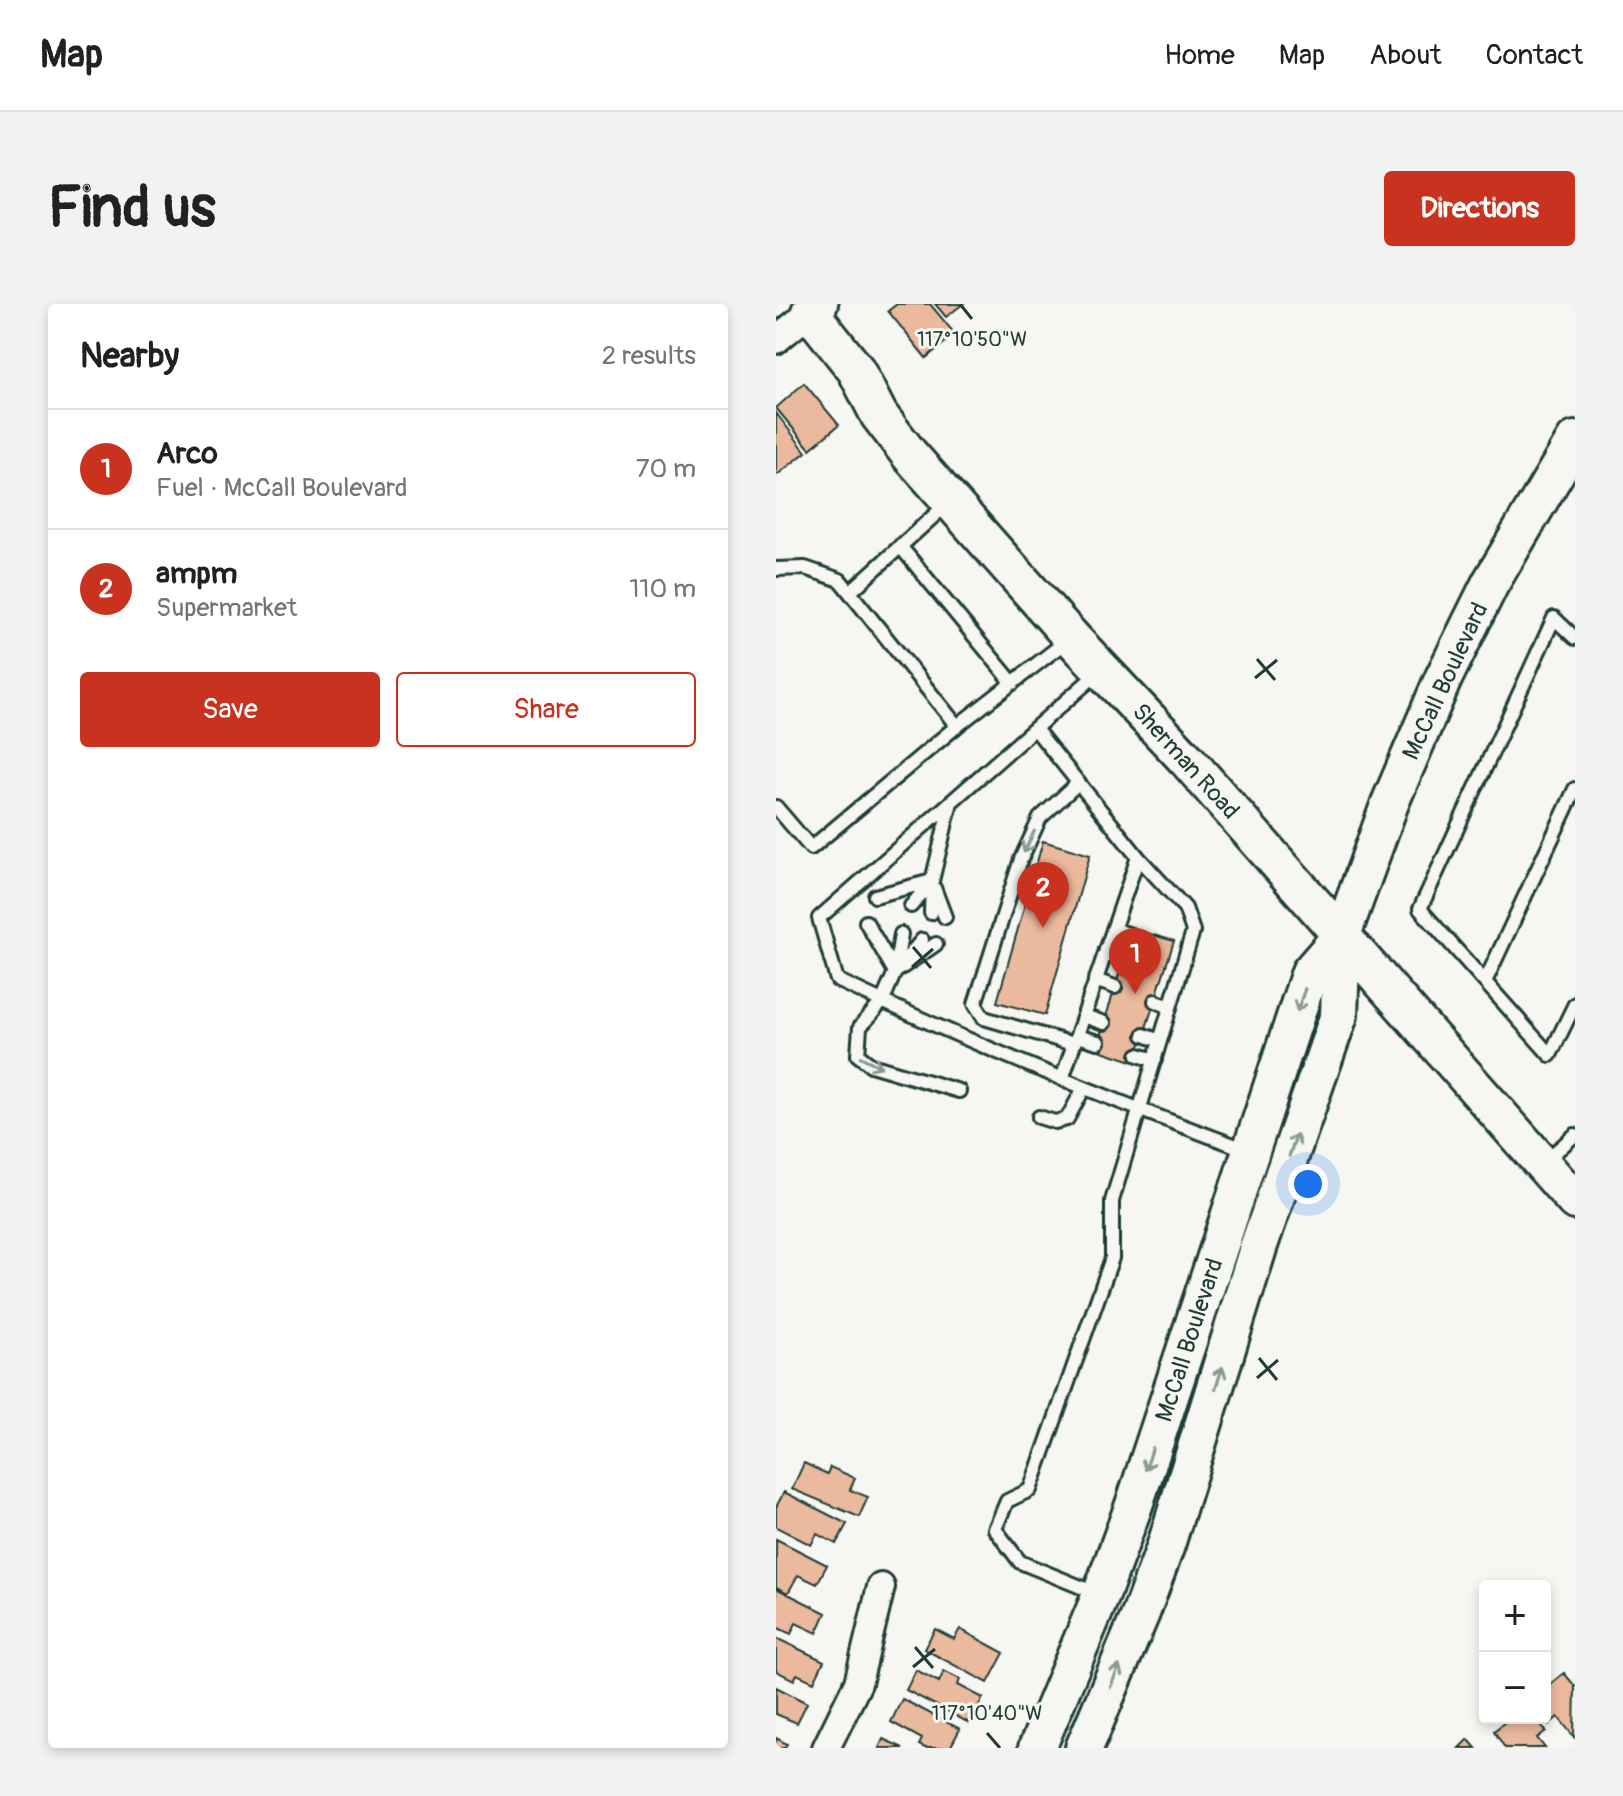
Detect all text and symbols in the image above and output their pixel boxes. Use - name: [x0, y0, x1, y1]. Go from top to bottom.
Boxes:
- text: Map: [40, 31, 103, 79]
- text: Home: [1164, 38, 1235, 73]
- text: Map: [1279, 38, 1325, 73]
- text: About: [1369, 38, 1442, 73]
- text: Contact: [1486, 38, 1583, 73]
- button: Directions: [1384, 171, 1575, 246]
- text: Find us: [48, 174, 216, 243]
- text: 117°10'50"W: [917, 327, 1027, 352]
- text: Nearby: [80, 335, 179, 378]
- text: 2 results: [602, 340, 696, 372]
- text: Arco: [156, 435, 218, 472]
- text: 1: [101, 453, 111, 485]
- text: 70 m: [636, 453, 696, 485]
- text: Fuel · McCall Boulevard: [156, 472, 408, 504]
- text: ampm: [156, 555, 237, 592]
- text: 2: [99, 573, 113, 605]
- text: 110 m: [629, 573, 696, 605]
- text: Supermarket: [156, 592, 297, 624]
- street label: McCall Boulevard: [1396, 598, 1495, 764]
- button: Save: [80, 672, 380, 747]
- button: Share: [396, 672, 696, 747]
- street label: Sherman Road: [1126, 697, 1245, 825]
- one-way arrow: [1021, 830, 1036, 854]
- pin: 2: [1017, 862, 1069, 928]
- pin: 1: [1109, 928, 1161, 994]
- one-way arrow: [1293, 987, 1308, 1012]
- one-way arrow: [859, 1055, 883, 1071]
- one-way arrow: [1287, 1133, 1302, 1158]
- your location: [1288, 1164, 1328, 1204]
- street label: McCall Boulevard: [1149, 1255, 1230, 1425]
- one-way arrow: [1212, 1366, 1227, 1392]
- one-way arrow: [1141, 1447, 1156, 1472]
- map controls: [1479, 1580, 1551, 1724]
- button: +: [1479, 1580, 1551, 1652]
- button: −: [1479, 1652, 1551, 1724]
- one-way arrow: [1109, 1665, 1123, 1689]
- text: 117°10'40"W: [932, 1701, 1042, 1726]

